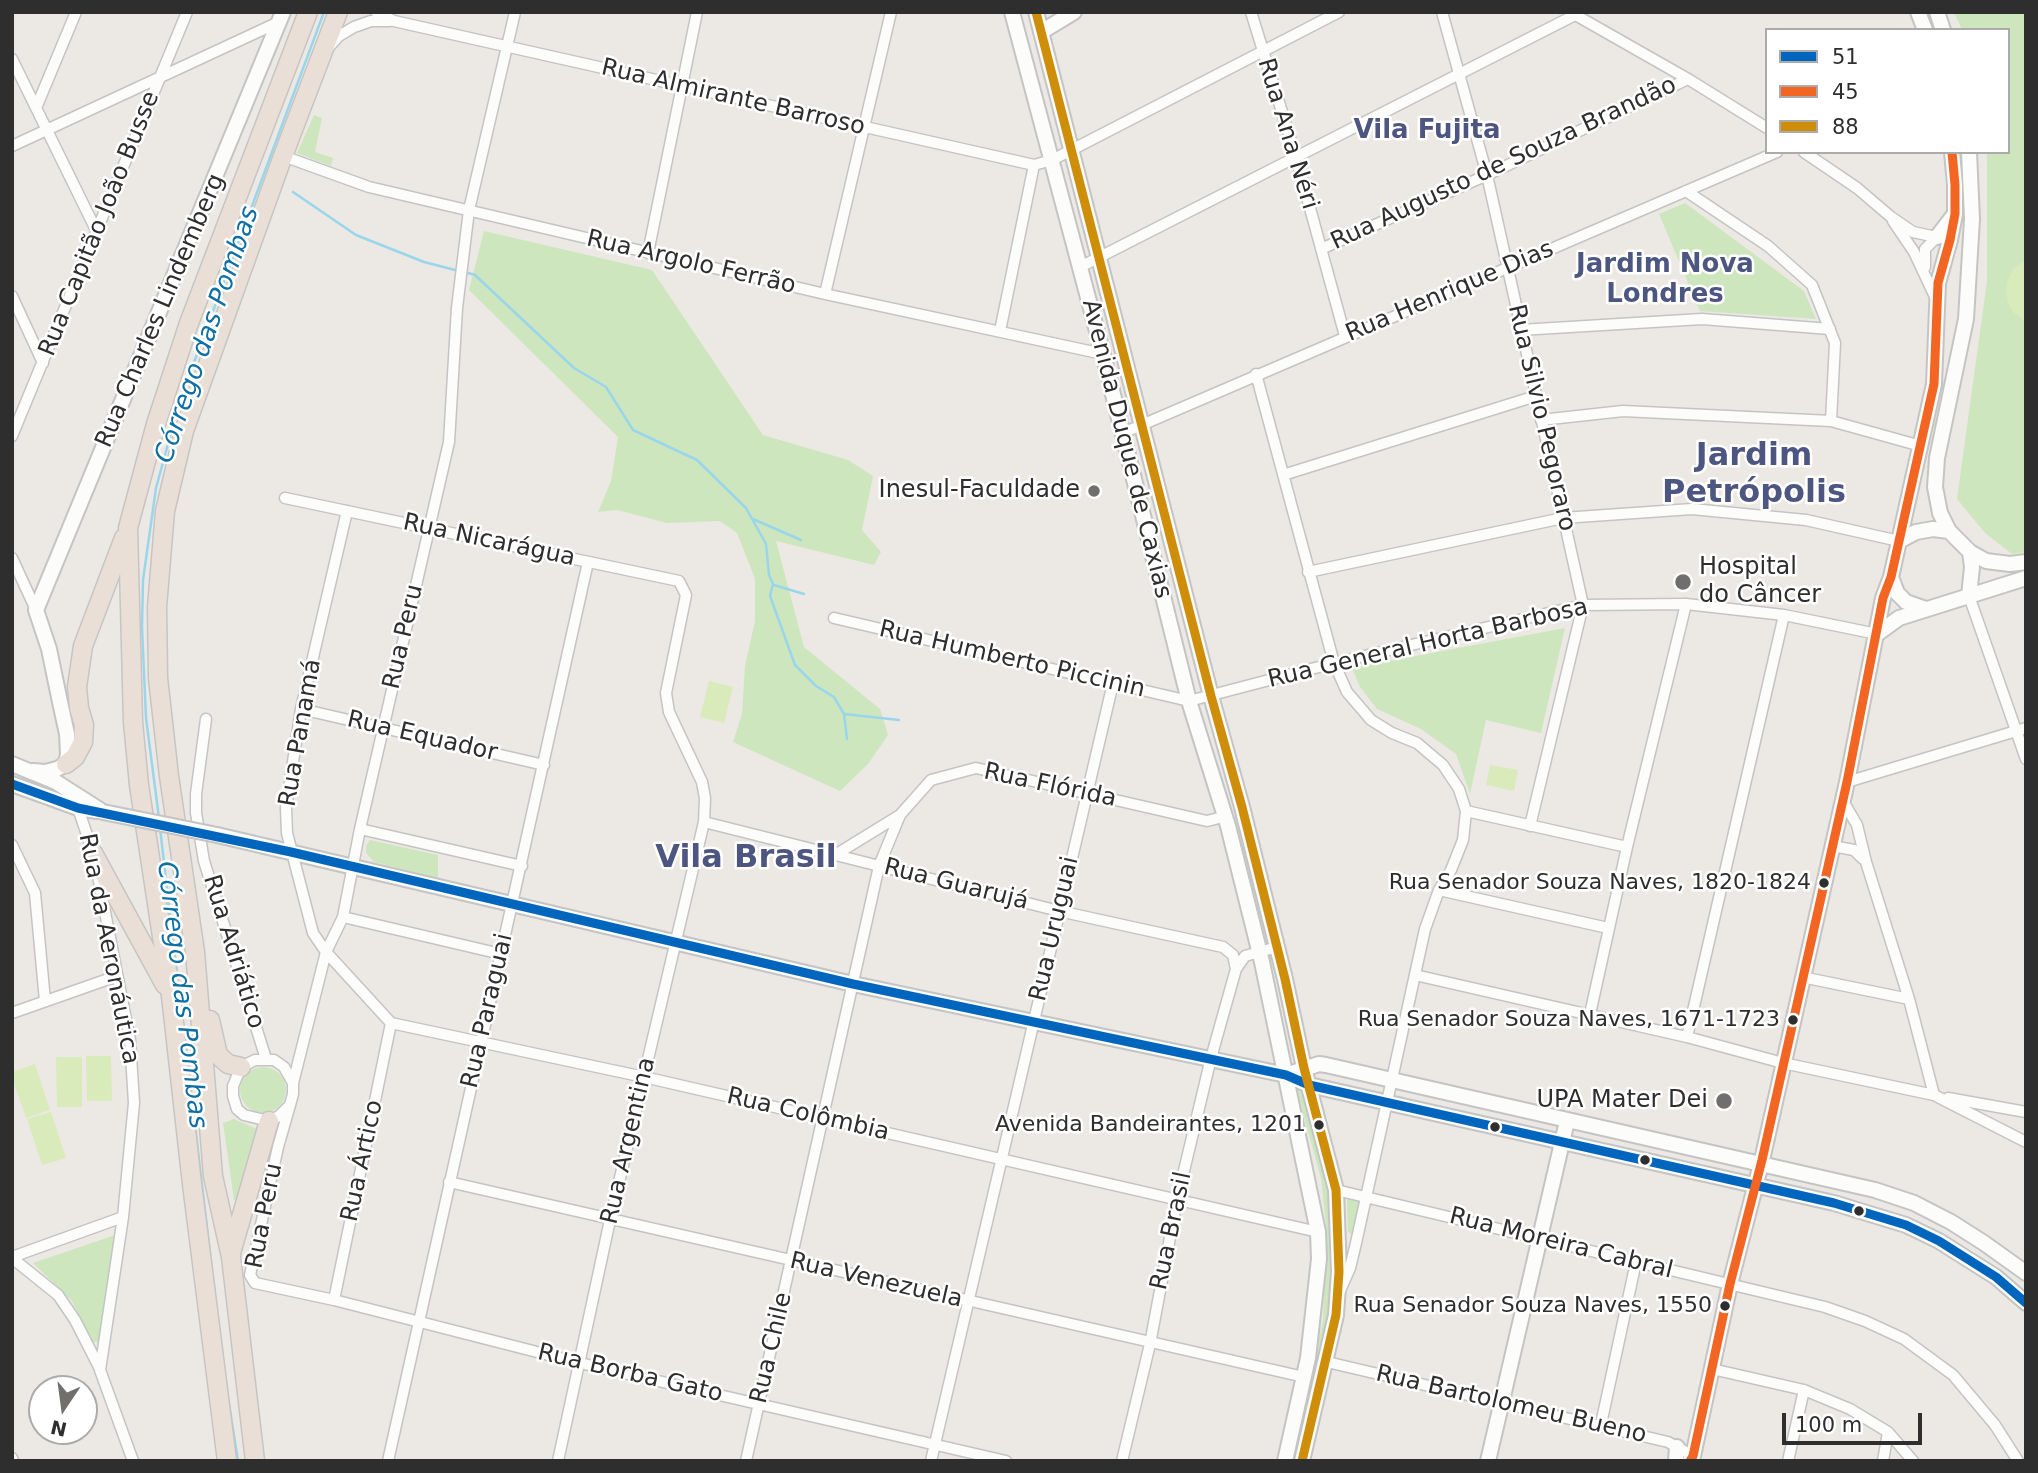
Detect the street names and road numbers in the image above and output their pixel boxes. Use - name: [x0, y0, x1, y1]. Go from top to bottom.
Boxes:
- street label: Rua Almirante Barroso: [598, 54, 868, 142]
- street label: Rua Ana Néri: [1250, 55, 1324, 213]
- street label: Rua Augusto de Souza Brandão: [1327, 71, 1681, 257]
- street label: Rua Capitão João Busse: [34, 87, 166, 361]
- street label: Rua Charles Lindemberg: [90, 170, 232, 452]
- street label: Rua Argolo Ferrão: [584, 225, 798, 301]
- street label: Rua Henrique Dias: [1342, 235, 1558, 349]
- street label: Avenida Duque de Caxias: [1075, 297, 1177, 601]
- street label: Rua Silvio Pegoraro: [1501, 302, 1581, 534]
- street label: Rua Nicarágua: [400, 509, 578, 573]
- street label: Rua Peru: [378, 582, 430, 692]
- street label: Rua General Horta Barbosa: [1265, 593, 1591, 695]
- street label: Rua Humberto Piccinin: [876, 615, 1148, 705]
- street label: Rua Panamá: [274, 657, 328, 809]
- street label: Rua Equador: [344, 706, 500, 768]
- street label: Rua Flórida: [981, 758, 1119, 814]
- street label: Rua da Aeronáutica: [71, 831, 145, 1067]
- street label: Rua Guarujá: [881, 853, 1031, 917]
- street label: Rua Uruguai: [1024, 854, 1086, 1004]
- street label: Rua Adriático: [196, 871, 270, 1033]
- street label: Rua Paraguai: [456, 931, 520, 1091]
- street label: Rua Argentina: [596, 1055, 662, 1227]
- street label: Rua Colômbia: [724, 1082, 892, 1148]
- street label: Rua Ártico: [336, 1098, 390, 1224]
- street label: Rua Peru: [241, 1161, 289, 1271]
- street label: Rua Brasil: [1145, 1169, 1199, 1293]
- street label: Rua Moreira Cabral: [1446, 1202, 1676, 1286]
- street label: Rua Venezuela: [787, 1247, 965, 1315]
- street label: Rua Chile: [745, 1290, 799, 1406]
- street label: Rua Borba Gato: [535, 1339, 725, 1409]
- street label: Rua Bartolomeu Bueno: [1373, 1360, 1649, 1450]

